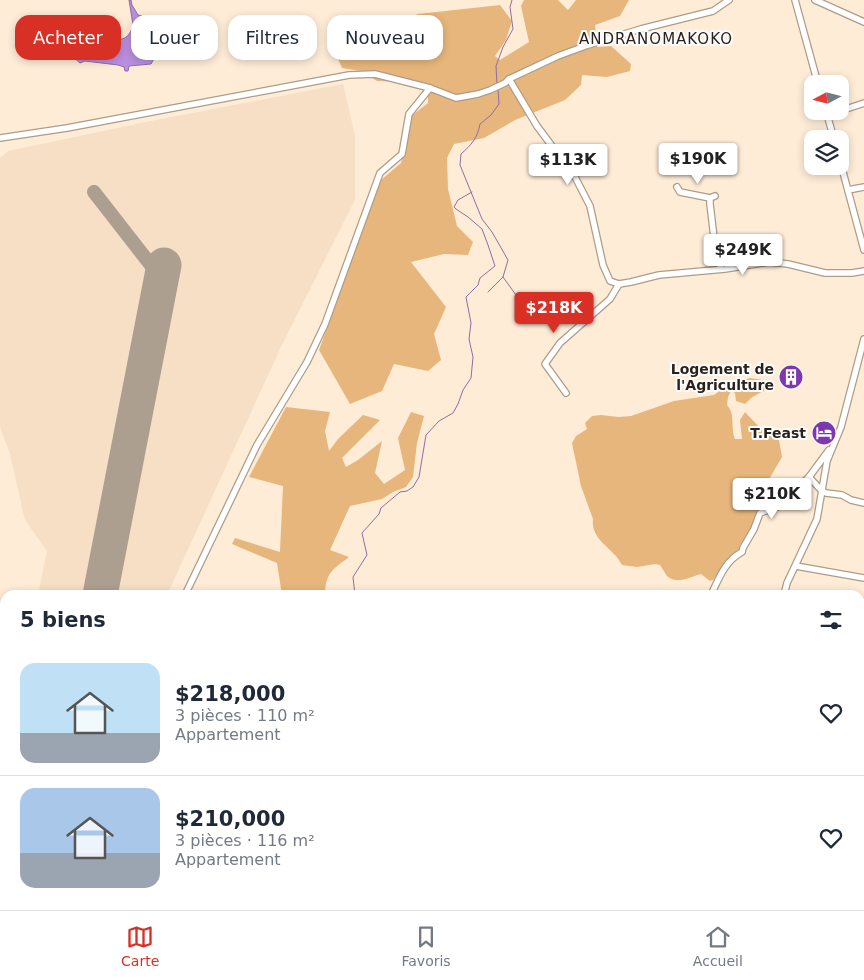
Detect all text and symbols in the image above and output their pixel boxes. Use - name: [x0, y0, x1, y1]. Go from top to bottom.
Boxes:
- chip: Acheter: [15, 15, 121, 60]
- chip: Louer: [131, 15, 218, 60]
- chip: Filtres: [228, 15, 317, 60]
- chip: Nouveau: [327, 15, 443, 60]
- district label: ANDRANOMAKOKO: [579, 30, 733, 48]
- north arrow: [804, 75, 849, 120]
- map controls: [804, 75, 849, 175]
- button: layers: [804, 130, 849, 175]
- pin: $190K: [663, 142, 733, 185]
- pin: $113K: [533, 144, 603, 186]
- text: $190K: [670, 149, 726, 168]
- text: $113K: [540, 150, 596, 169]
- pin: $249K: [708, 234, 778, 276]
- text: $249K: [715, 240, 771, 259]
- pin: $218K: [519, 292, 589, 334]
- text: $218K: [526, 298, 582, 317]
- place label: Logement de l'Agriculture: [671, 361, 774, 393]
- building icon: Logement de l'Agriculture: [778, 364, 804, 390]
- hotel icon: T.Feast: [811, 420, 837, 446]
- place label: T.Feast: [750, 425, 806, 441]
- pin: $210K: [737, 478, 807, 520]
- text: $210K: [744, 484, 800, 503]
- icon: filters: [817, 606, 845, 634]
- text: 5 biens: [20, 608, 106, 632]
- text: $218,000: [175, 682, 285, 706]
- icon: home: [60, 683, 120, 743]
- icon: heart: [817, 699, 845, 727]
- text: 3 pièces · 110 m²: [175, 706, 315, 725]
- text: Appartement: [175, 725, 281, 744]
- text: $210,000: [175, 807, 285, 831]
- icon: home: [60, 808, 120, 868]
- icon: heart: [817, 824, 845, 852]
- text: 3 pièces · 116 m²: [175, 831, 315, 850]
- text: Appartement: [175, 850, 281, 869]
- tab: Carte: [121, 923, 159, 969]
- tab: Favoris: [402, 923, 451, 969]
- tab: Accueil: [693, 923, 743, 969]

